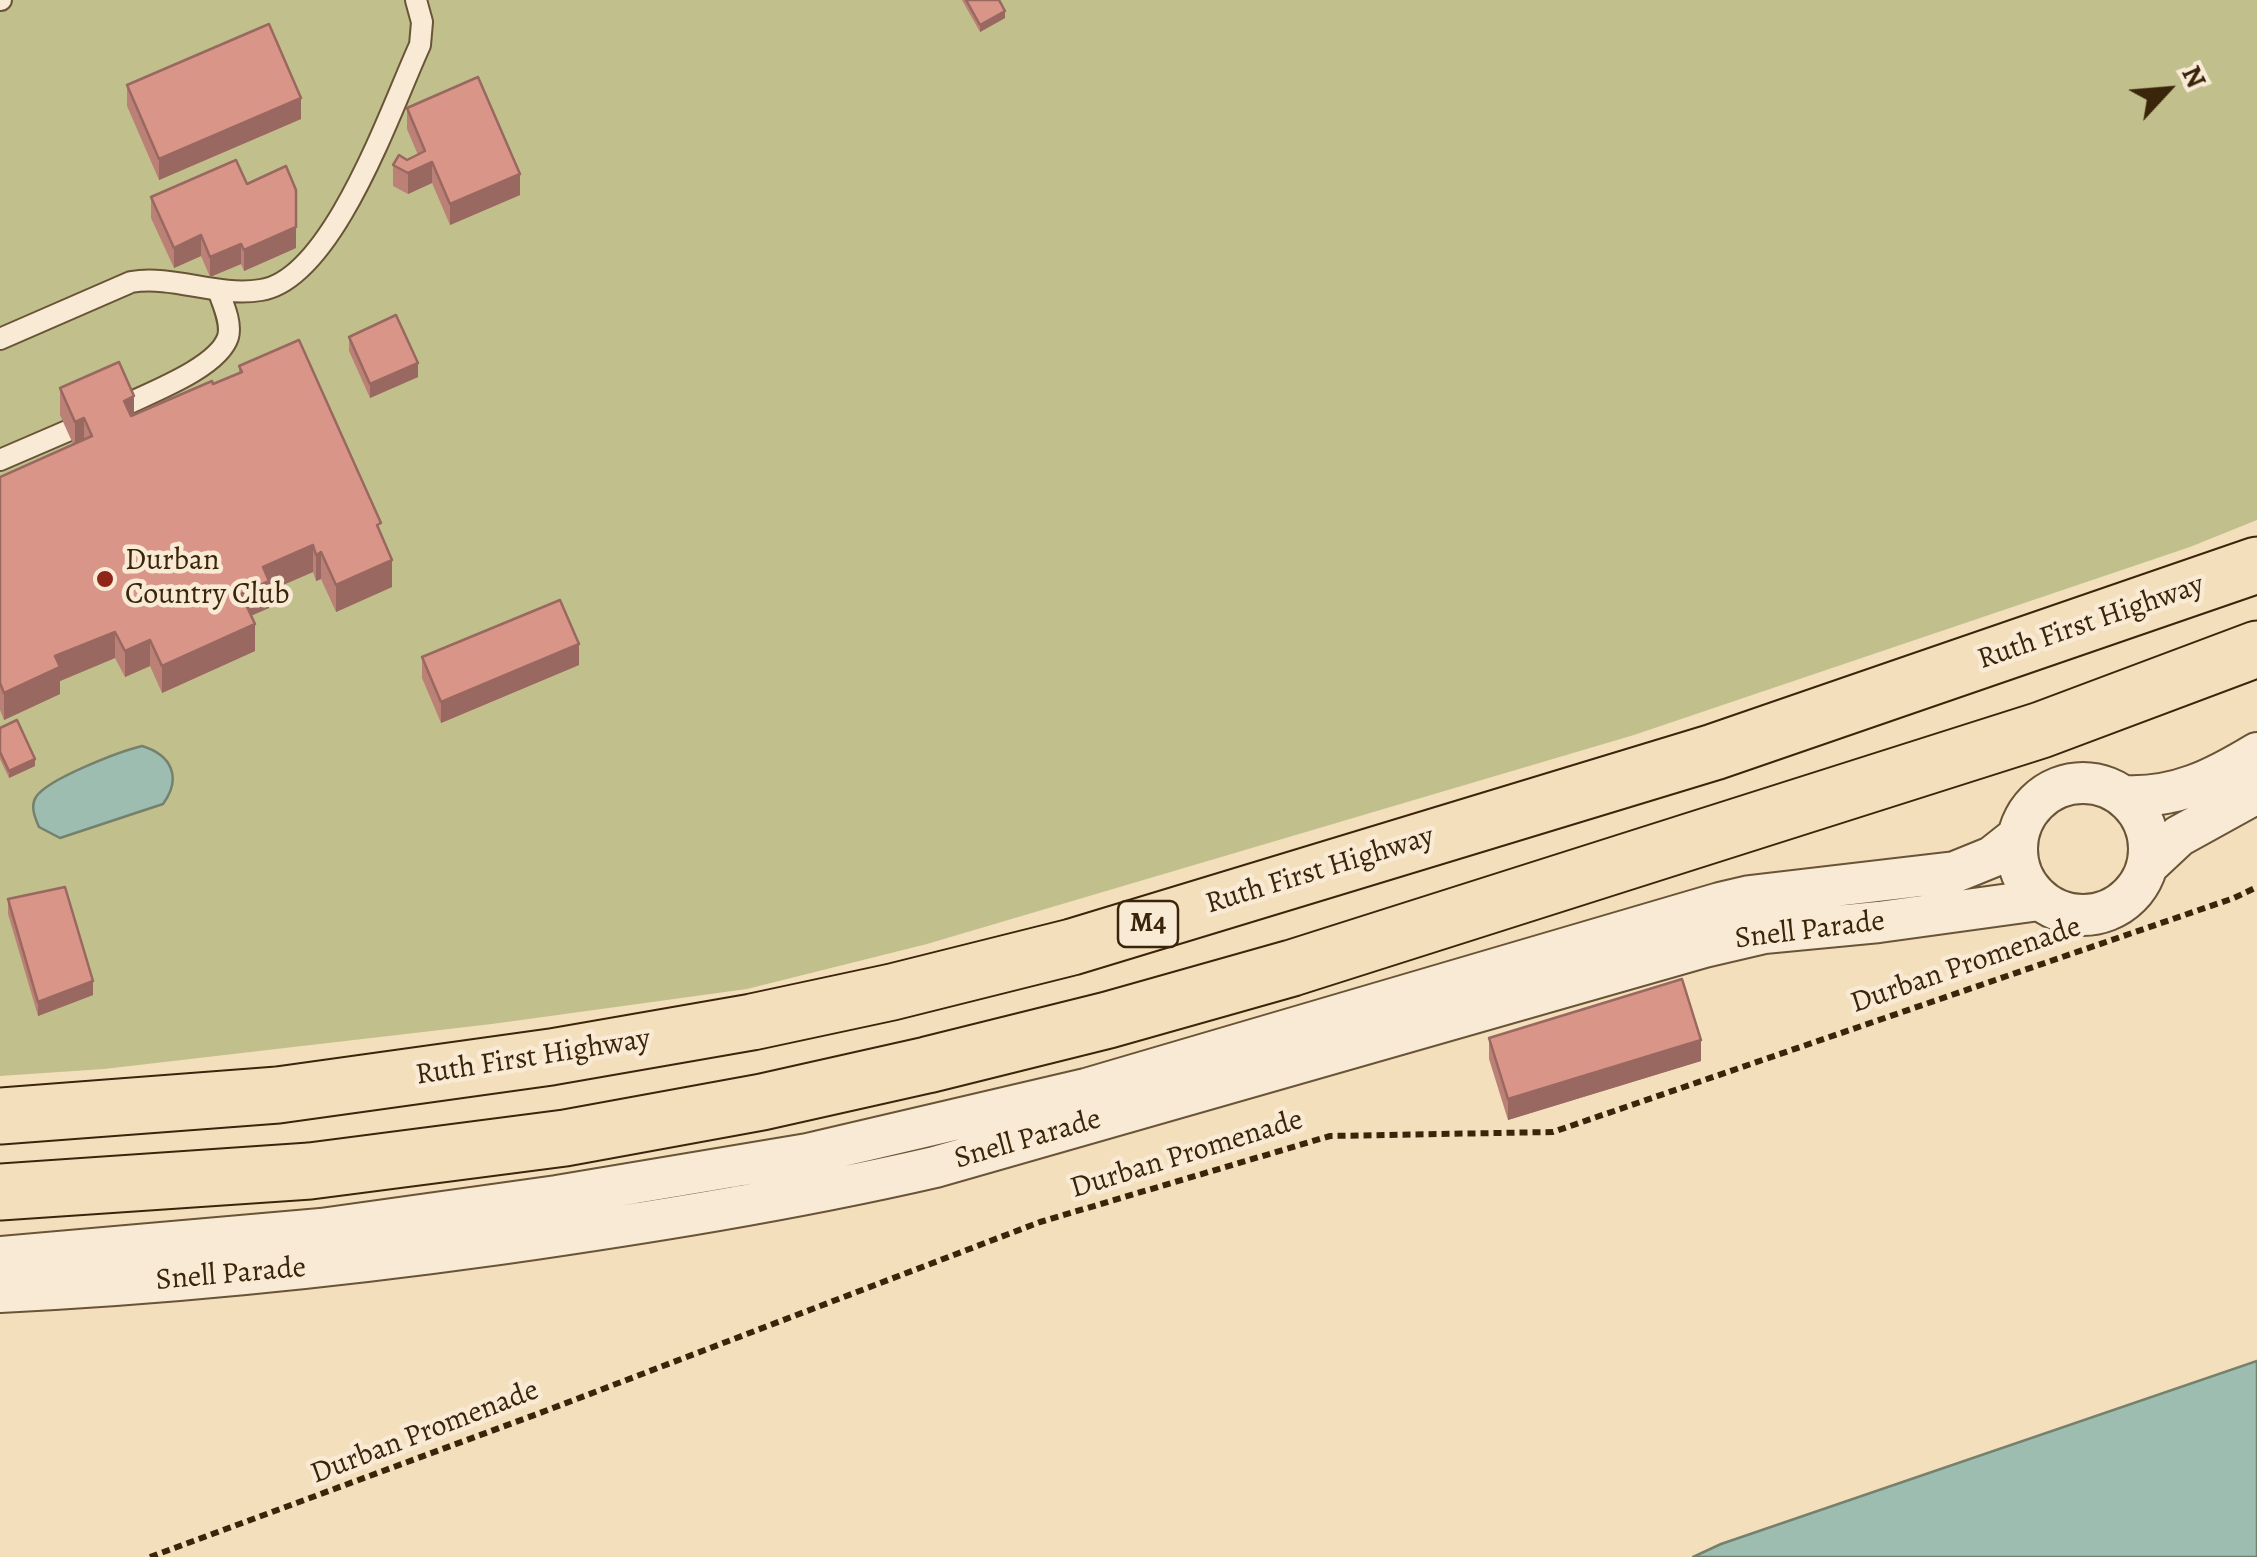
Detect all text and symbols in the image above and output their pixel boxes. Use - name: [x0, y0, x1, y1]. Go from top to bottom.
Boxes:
- north arrow: [2117, 40, 2217, 140]
- text: N: [2172, 59, 2216, 94]
- place label: Durban Country Club: [125, 544, 290, 614]
- street label: Ruth First Highway: [1973, 567, 2209, 679]
- marker: Durban Country Club: [94, 568, 116, 590]
- street label: Ruth First Highway: [1201, 819, 1439, 923]
- road number: M4: [1118, 901, 1178, 947]
- street label: Snell Parade: [1733, 904, 1887, 958]
- street label: Durban Promenade: [1846, 910, 2086, 1022]
- street label: Ruth First Highway: [413, 1022, 653, 1094]
- street label: Snell Parade: [951, 1102, 1105, 1178]
- street label: Durban Promenade: [1066, 1103, 1308, 1207]
- street label: Snell Parade: [154, 1251, 308, 1299]
- street label: Durban Promenade: [306, 1373, 544, 1493]

